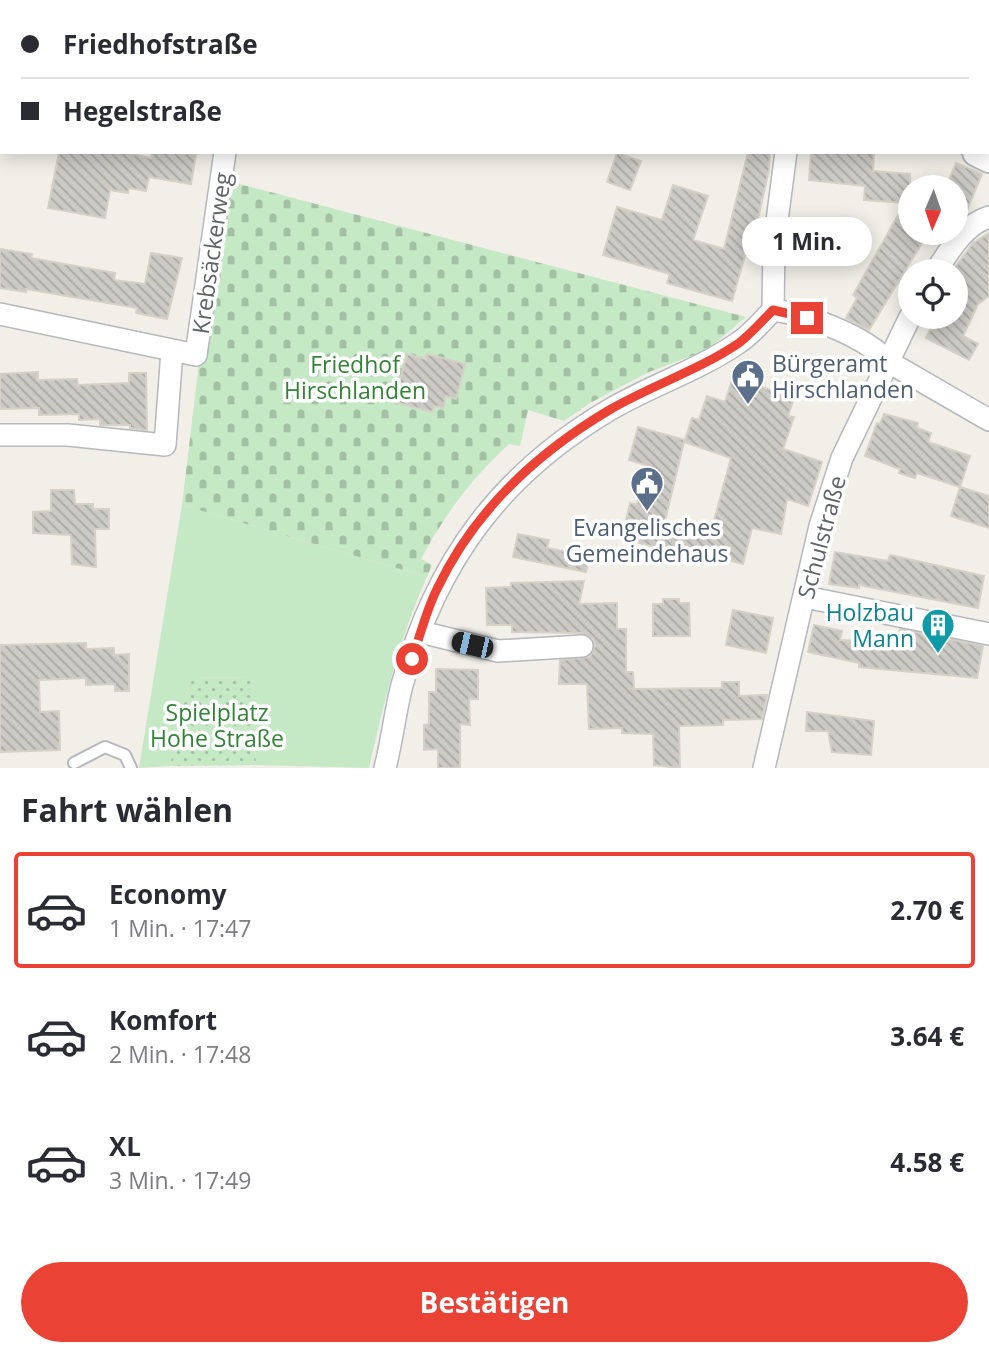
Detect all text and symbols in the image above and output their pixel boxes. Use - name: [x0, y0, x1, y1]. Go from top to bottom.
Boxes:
- text: Friedhofstraße: [63, 26, 258, 62]
- text: Hegelstraße: [63, 93, 222, 129]
- street label: Krebsäckerweg: [184, 170, 238, 336]
- north arrow: [898, 175, 968, 245]
- map controls: [898, 175, 968, 329]
- callout: 1 Min.: [742, 216, 872, 266]
- text: 1 Min.: [772, 225, 842, 257]
- button: locate: [898, 259, 968, 329]
- route end: [791, 302, 823, 334]
- place label: Bürgeramt Hirschlanden: [772, 347, 914, 405]
- park label: Friedhof Hirschlanden: [284, 348, 426, 406]
- public building icon: Bürgeramt Hirschlanden: [729, 357, 767, 406]
- public building icon: Evangelisches Gemeindehaus: [628, 464, 666, 513]
- street label: Schulstraße: [789, 472, 853, 602]
- place label: Evangelisches Gemeindehaus: [566, 511, 728, 569]
- place label: Holzbau Mann: [826, 596, 914, 654]
- building icon: Holzbau Mann: [919, 606, 957, 655]
- car: [450, 630, 495, 660]
- route start: [396, 643, 428, 675]
- park label: Spielplatz Hohe Straße: [150, 696, 284, 754]
- text: Fahrt wählen: [21, 788, 233, 831]
- text: Economy: [109, 876, 227, 912]
- icon: car: [25, 879, 88, 942]
- text: 2.70 €: [890, 892, 964, 928]
- text: 1 Min. · 17:47: [109, 912, 251, 944]
- text: Komfort: [109, 1002, 217, 1038]
- icon: car: [25, 1005, 88, 1068]
- text: 3.64 €: [890, 1018, 964, 1054]
- text: 2 Min. · 17:48: [109, 1038, 251, 1070]
- text: XL: [109, 1128, 141, 1164]
- icon: car: [25, 1131, 88, 1194]
- text: 4.58 €: [890, 1144, 964, 1180]
- text: 3 Min. · 17:49: [109, 1164, 251, 1196]
- button: Bestätigen: [21, 1262, 968, 1342]

